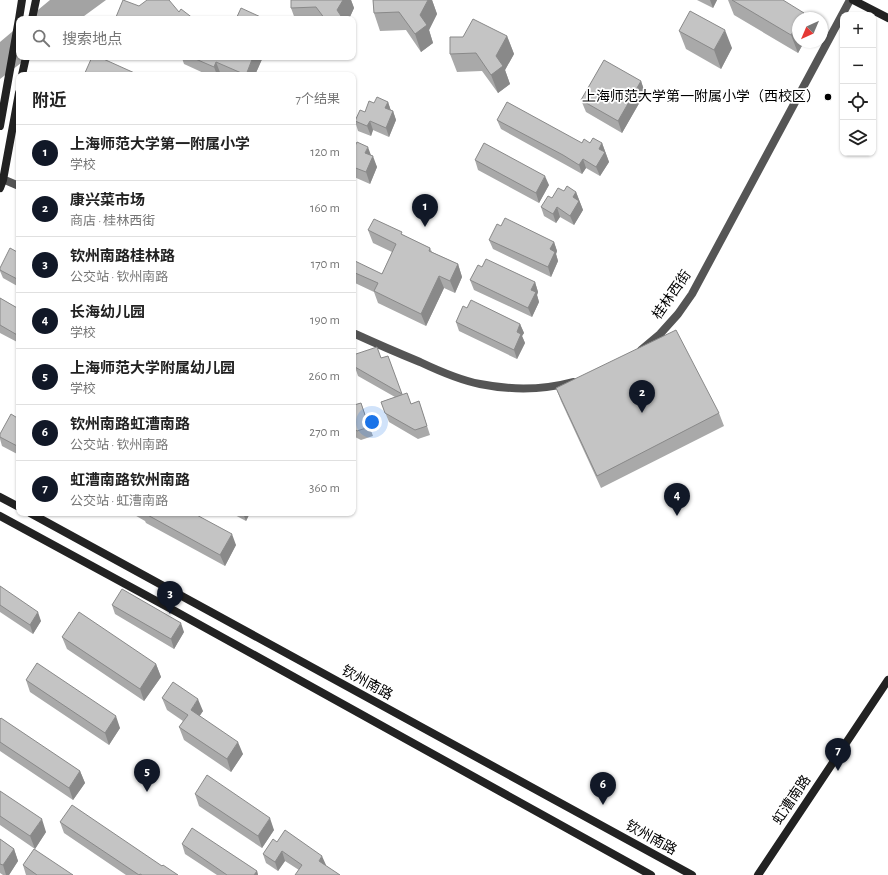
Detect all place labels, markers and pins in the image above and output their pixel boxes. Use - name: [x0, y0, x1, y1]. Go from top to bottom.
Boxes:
- place label: 上海师范大学第一附属小学（西校区）: [582, 88, 820, 104]
- marker: 上海师范大学第一附属小学（西校区）: [823, 92, 833, 102]
- pin: 1: [412, 194, 438, 227]
- pin: 2: [629, 380, 655, 413]
- pin: 4: [664, 483, 690, 516]
- pin: 3: [157, 581, 183, 614]
- pin: 7: [825, 738, 851, 771]
- pin: 5: [134, 759, 160, 792]
- pin: 6: [590, 772, 616, 805]

